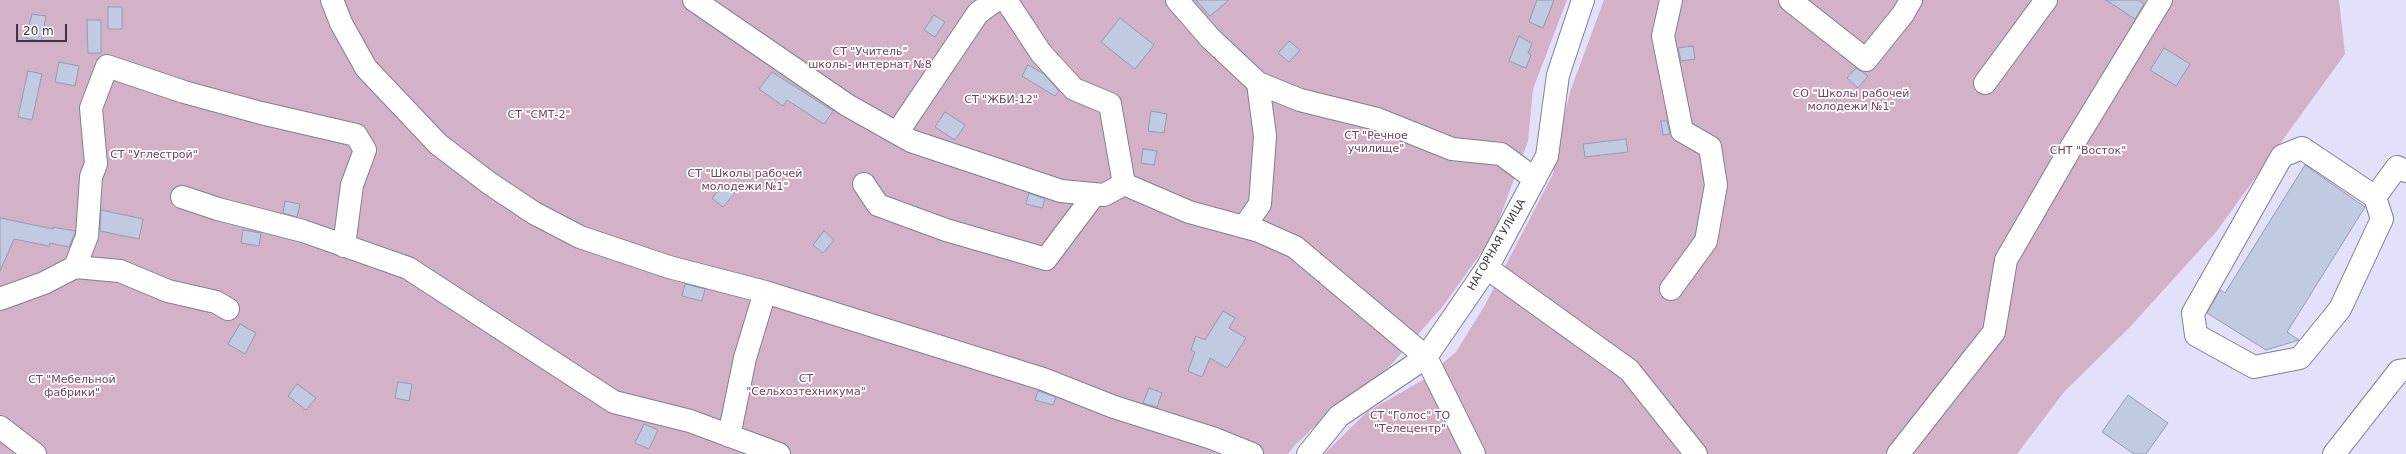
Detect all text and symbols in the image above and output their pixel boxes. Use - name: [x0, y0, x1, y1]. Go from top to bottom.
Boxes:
- scale bar: [18, 16, 69, 42]
- text: 20 m: [23, 24, 54, 38]
- park label: СТ "Учитель" школы- интернат №8: [808, 45, 932, 71]
- park label: СО "Школы рабочей молодежи №1": [1793, 87, 1909, 113]
- park label: СТ "ЖБИ-12": [964, 93, 1038, 107]
- park label: СТ "СМТ-2": [508, 108, 570, 122]
- park label: СТ "Речное училище": [1344, 129, 1408, 155]
- park label: СНТ "Восток": [2050, 144, 2126, 158]
- park label: СТ "Углестрой": [110, 148, 198, 162]
- park label: СТ "Школы рабочей молодежи №1": [688, 167, 802, 193]
- street label: НАГОРНАЯ УЛИЦА: [1465, 197, 1529, 293]
- park label: СТ "Сельхозтехникума": [746, 372, 866, 398]
- park label: СТ "Мебельной фабрики": [28, 373, 116, 399]
- park label: СТ "Голос" ТО "Телецентр": [1370, 409, 1450, 435]

